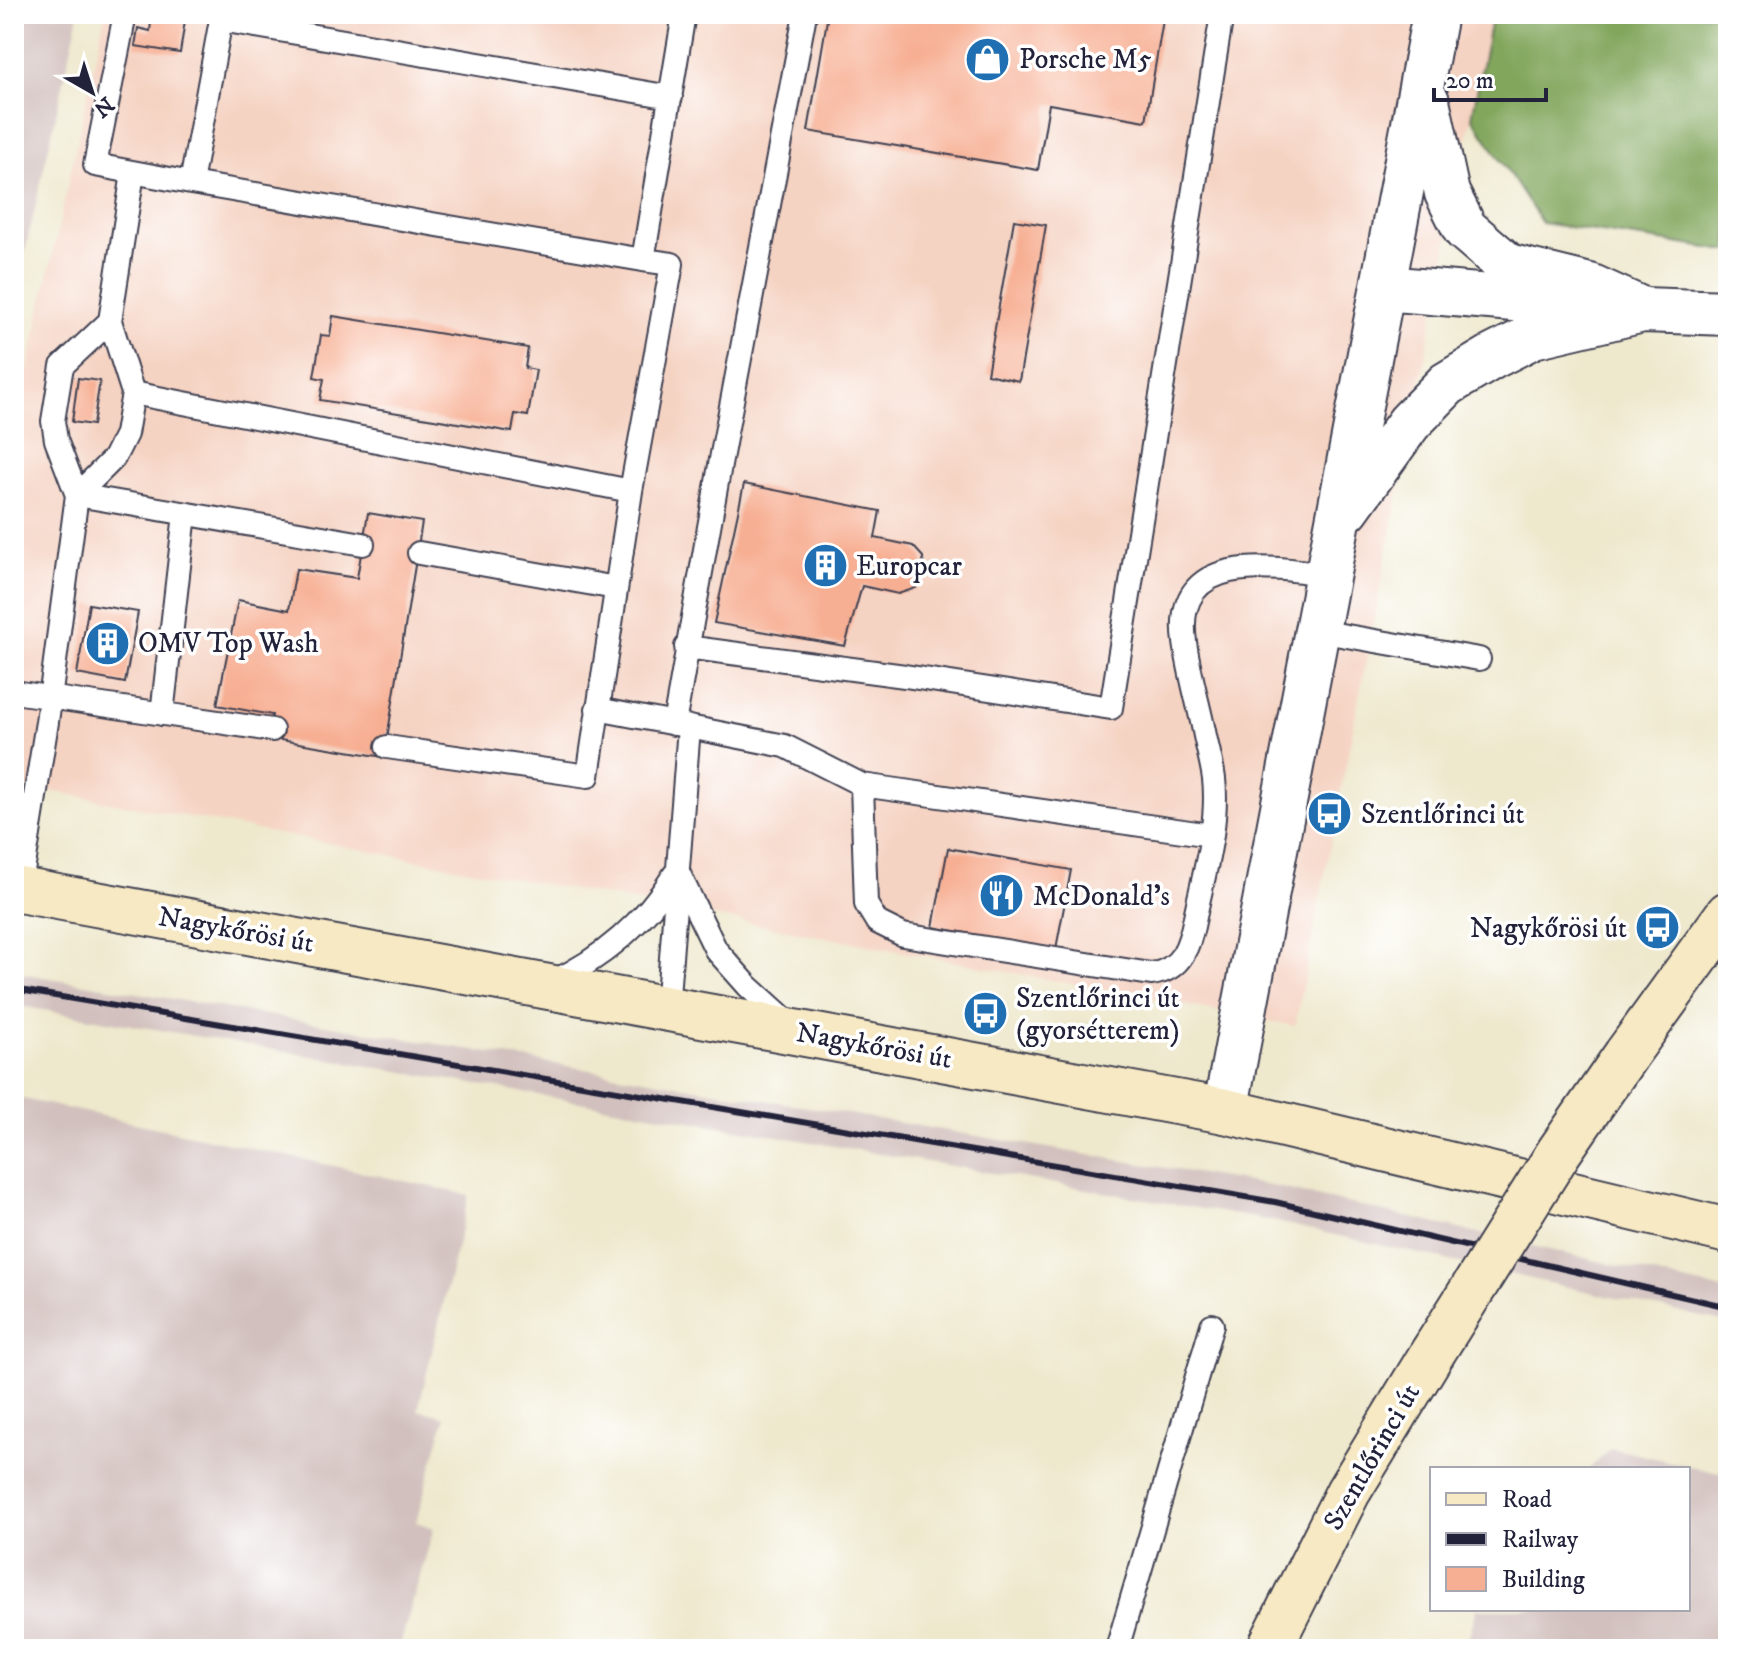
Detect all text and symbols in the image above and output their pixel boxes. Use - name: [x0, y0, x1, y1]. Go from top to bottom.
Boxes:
- shop icon: Porsche M5: [964, 35, 1012, 83]
- place label: Porsche M5: [1019, 42, 1152, 77]
- north arrow: [52, 52, 132, 132]
- scale bar: [1434, 52, 1546, 102]
- text: 20 m: [1446, 66, 1494, 96]
- text: N: [88, 90, 119, 123]
- building icon: Europcar: [801, 542, 849, 590]
- place label: Europcar: [856, 549, 962, 584]
- building icon: OMV Top Wash: [83, 619, 131, 667]
- place label: OMV Top Wash: [138, 626, 319, 661]
- bus stop icon: Szentlőrinci út: [1306, 790, 1354, 838]
- place label: Szentlőrinci út: [1361, 797, 1525, 832]
- restaurant icon: McDonald's: [978, 872, 1026, 920]
- place label: McDonald's: [1033, 879, 1170, 914]
- street label: Nagykőrösi út: [156, 899, 317, 961]
- bus stop icon: Nagykőrösi út: [1634, 904, 1682, 952]
- place label: Nagykőrösi út: [1470, 911, 1627, 946]
- place label: Szentlőrinci út (gyorsétterem): [1016, 981, 1180, 1048]
- bus stop icon: Szentlőrinci út (gyorsétterem): [961, 990, 1009, 1038]
- street label: Nagykőrösi út: [794, 1015, 955, 1077]
- street label: Szentlőrinci út: [1316, 1377, 1428, 1537]
- legend: [1430, 1467, 1690, 1611]
- text: Road: [1502, 1485, 1552, 1515]
- text: Railway: [1502, 1525, 1579, 1555]
- text: Building: [1502, 1565, 1585, 1595]

